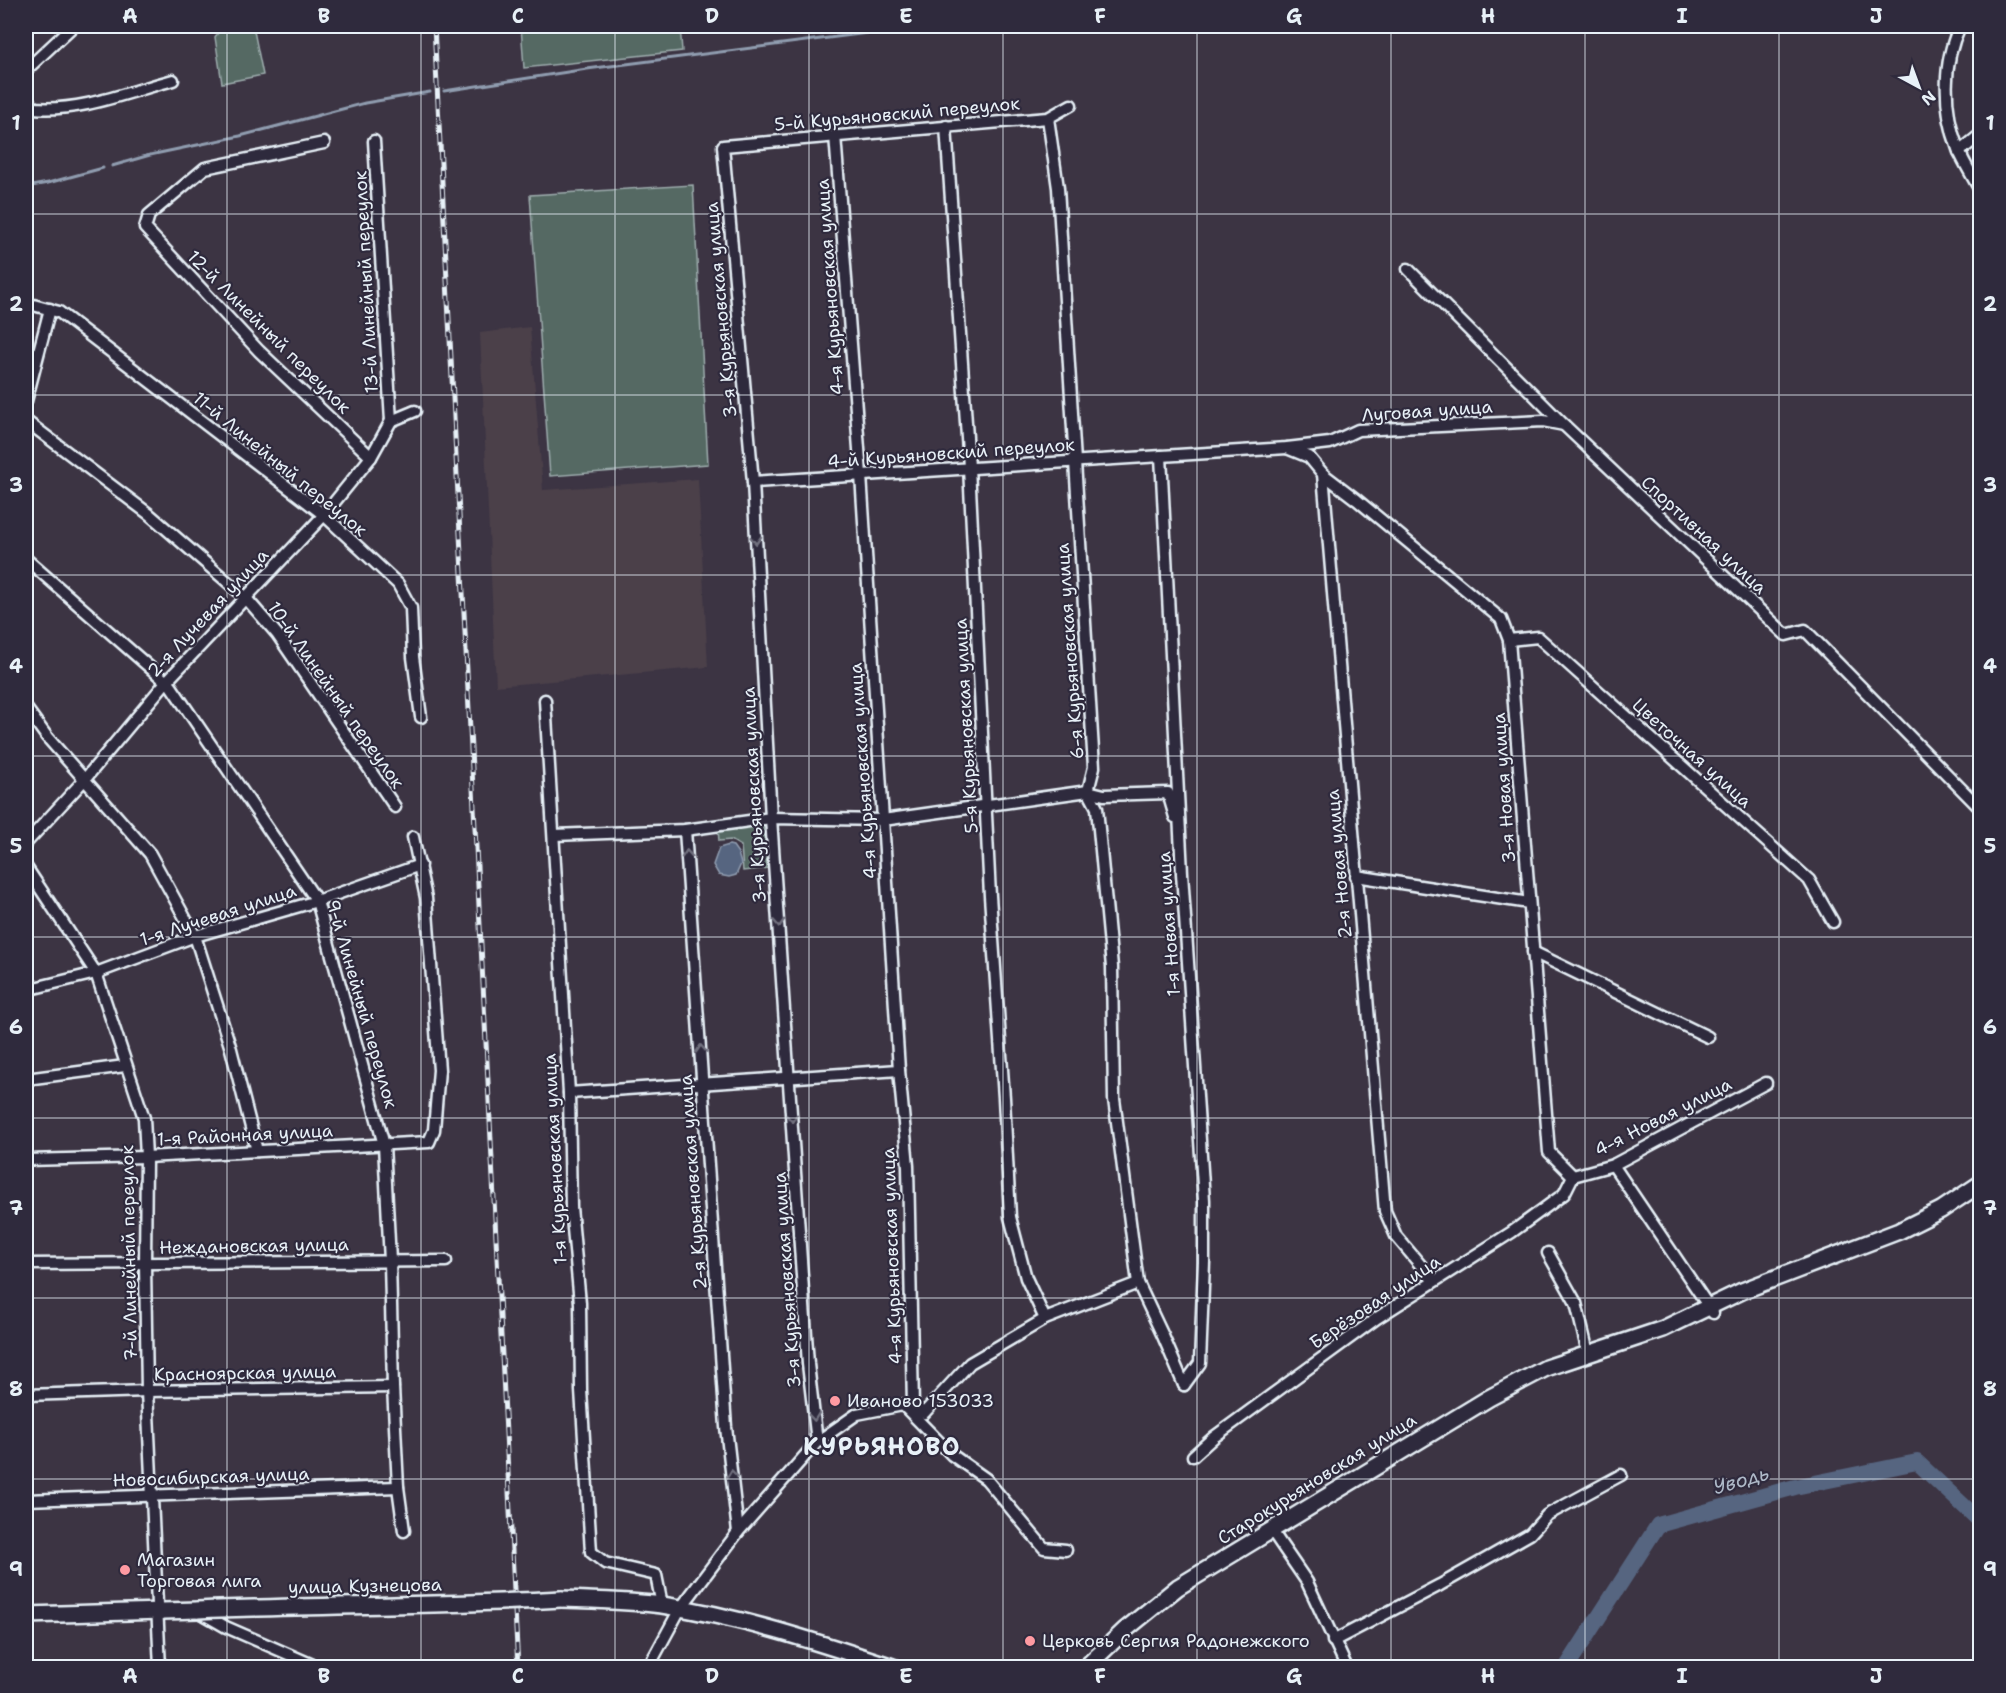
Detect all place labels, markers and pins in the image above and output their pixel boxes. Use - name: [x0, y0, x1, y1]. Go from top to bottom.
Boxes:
- place label: Иваново 153033: [847, 1389, 994, 1413]
- marker: Иваново 153033: [828, 1394, 842, 1408]
- place label: Магазин Торговая лига: [137, 1548, 262, 1593]
- marker: Магазин Торговая лига: [118, 1563, 132, 1577]
- place label: Церковь Сергия Радонежского: [1042, 1629, 1310, 1653]
- marker: Церковь Сергия Радонежского: [1023, 1634, 1037, 1648]

